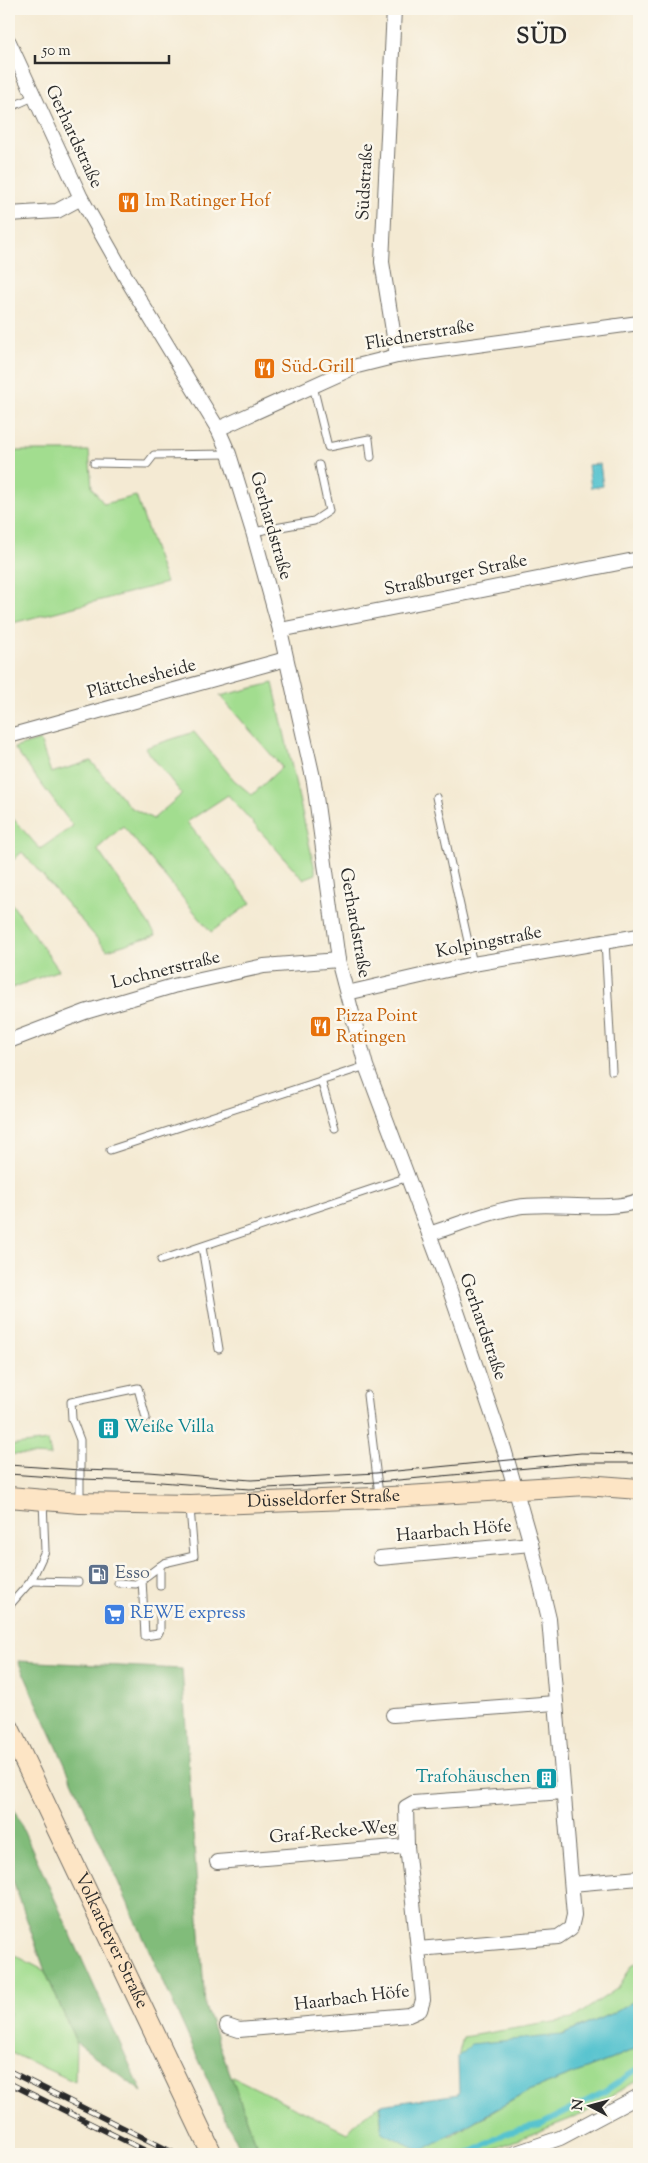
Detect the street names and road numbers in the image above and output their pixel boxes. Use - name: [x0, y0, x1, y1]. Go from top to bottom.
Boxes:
- street label: Gerhardstraße: [38, 81, 108, 193]
- street label: Südstraße: [351, 143, 381, 221]
- street label: Fliednerstraße: [363, 314, 477, 358]
- street label: Gerhardstraße: [242, 469, 298, 583]
- street label: Straßburger Straße: [382, 548, 530, 604]
- street label: Plättchesheide: [85, 653, 199, 707]
- street label: Gerhardstraße: [332, 866, 376, 980]
- street label: Kolpingstraße: [434, 920, 544, 966]
- street label: Lochnerstraße: [109, 945, 223, 997]
- street label: Gerhardstraße: [452, 1270, 512, 1384]
- street label: Düsseldorfer Straße: [247, 1483, 401, 1516]
- street label: Haarbach Höfe: [395, 1514, 513, 1550]
- street label: Graf-Recke-Weg: [268, 1814, 398, 1852]
- street label: Volkardeyer Straße: [67, 1869, 154, 2013]
- street label: Haarbach Höfe: [293, 1979, 411, 2019]

